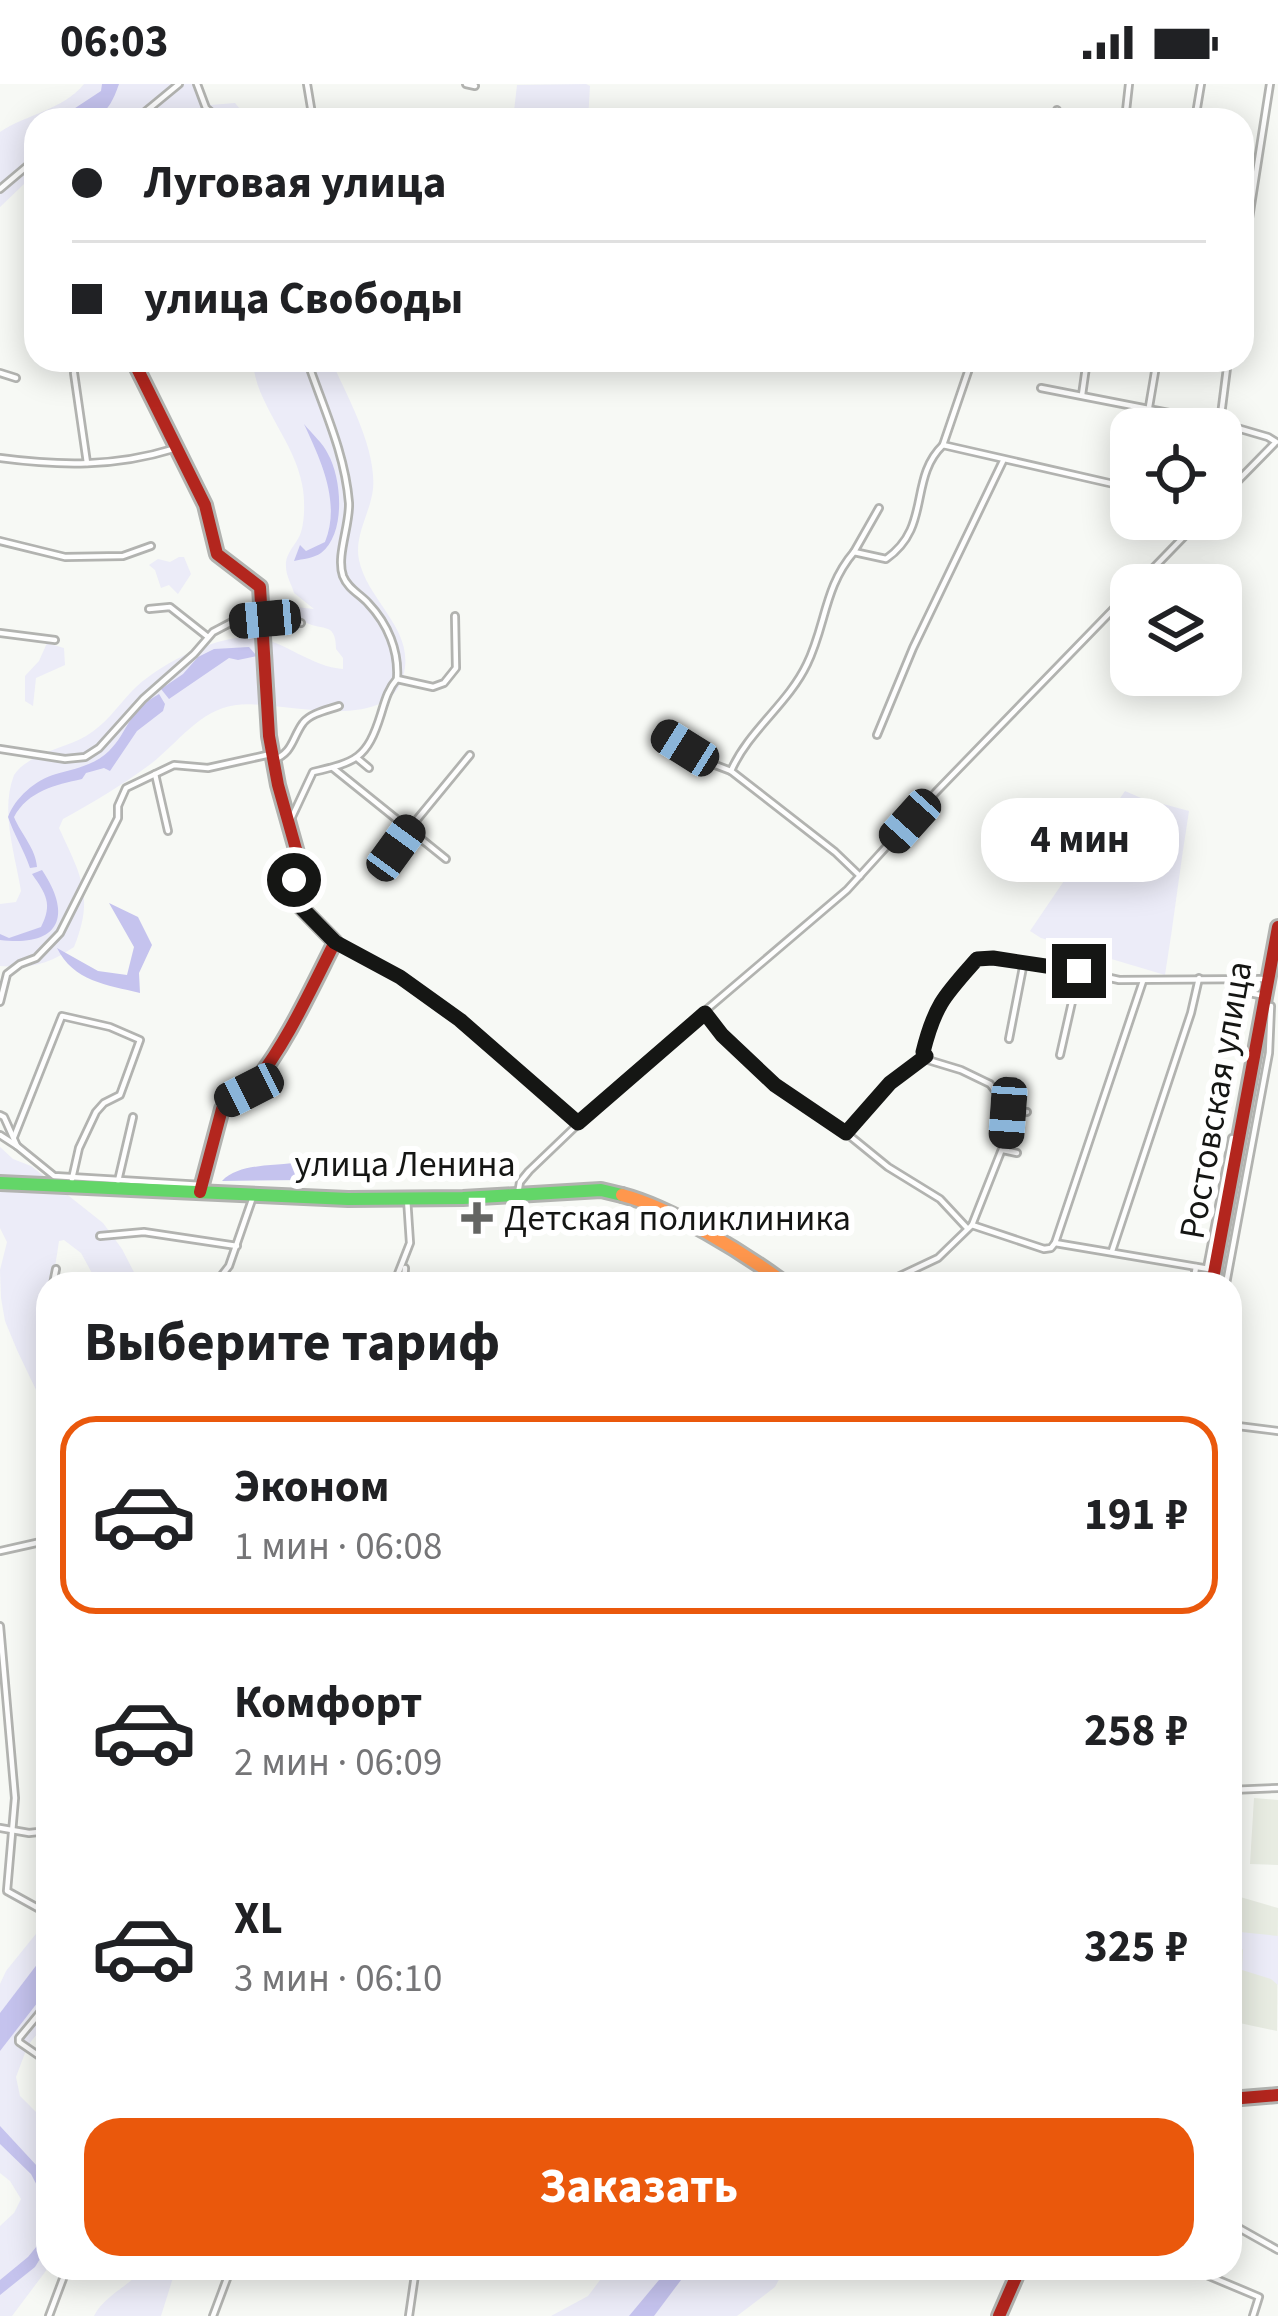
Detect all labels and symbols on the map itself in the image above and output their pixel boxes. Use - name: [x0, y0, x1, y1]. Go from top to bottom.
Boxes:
- car: [228, 598, 302, 640]
- car: [645, 714, 725, 782]
- car: [873, 782, 947, 860]
- callout: 4 мин: [980, 797, 1178, 881]
- car: [360, 808, 432, 888]
- route start: [267, 853, 321, 907]
- route end: [1052, 944, 1106, 998]
- street label: Ростовская улица: [1166, 957, 1266, 1243]
- car: [209, 1058, 289, 1122]
- car: [988, 1076, 1028, 1150]
- street label: улица Ленина: [294, 1139, 516, 1190]
- place label: Детская поликлиника: [504, 1193, 851, 1244]
- marker: Детская поликлиника: [461, 1202, 493, 1234]

